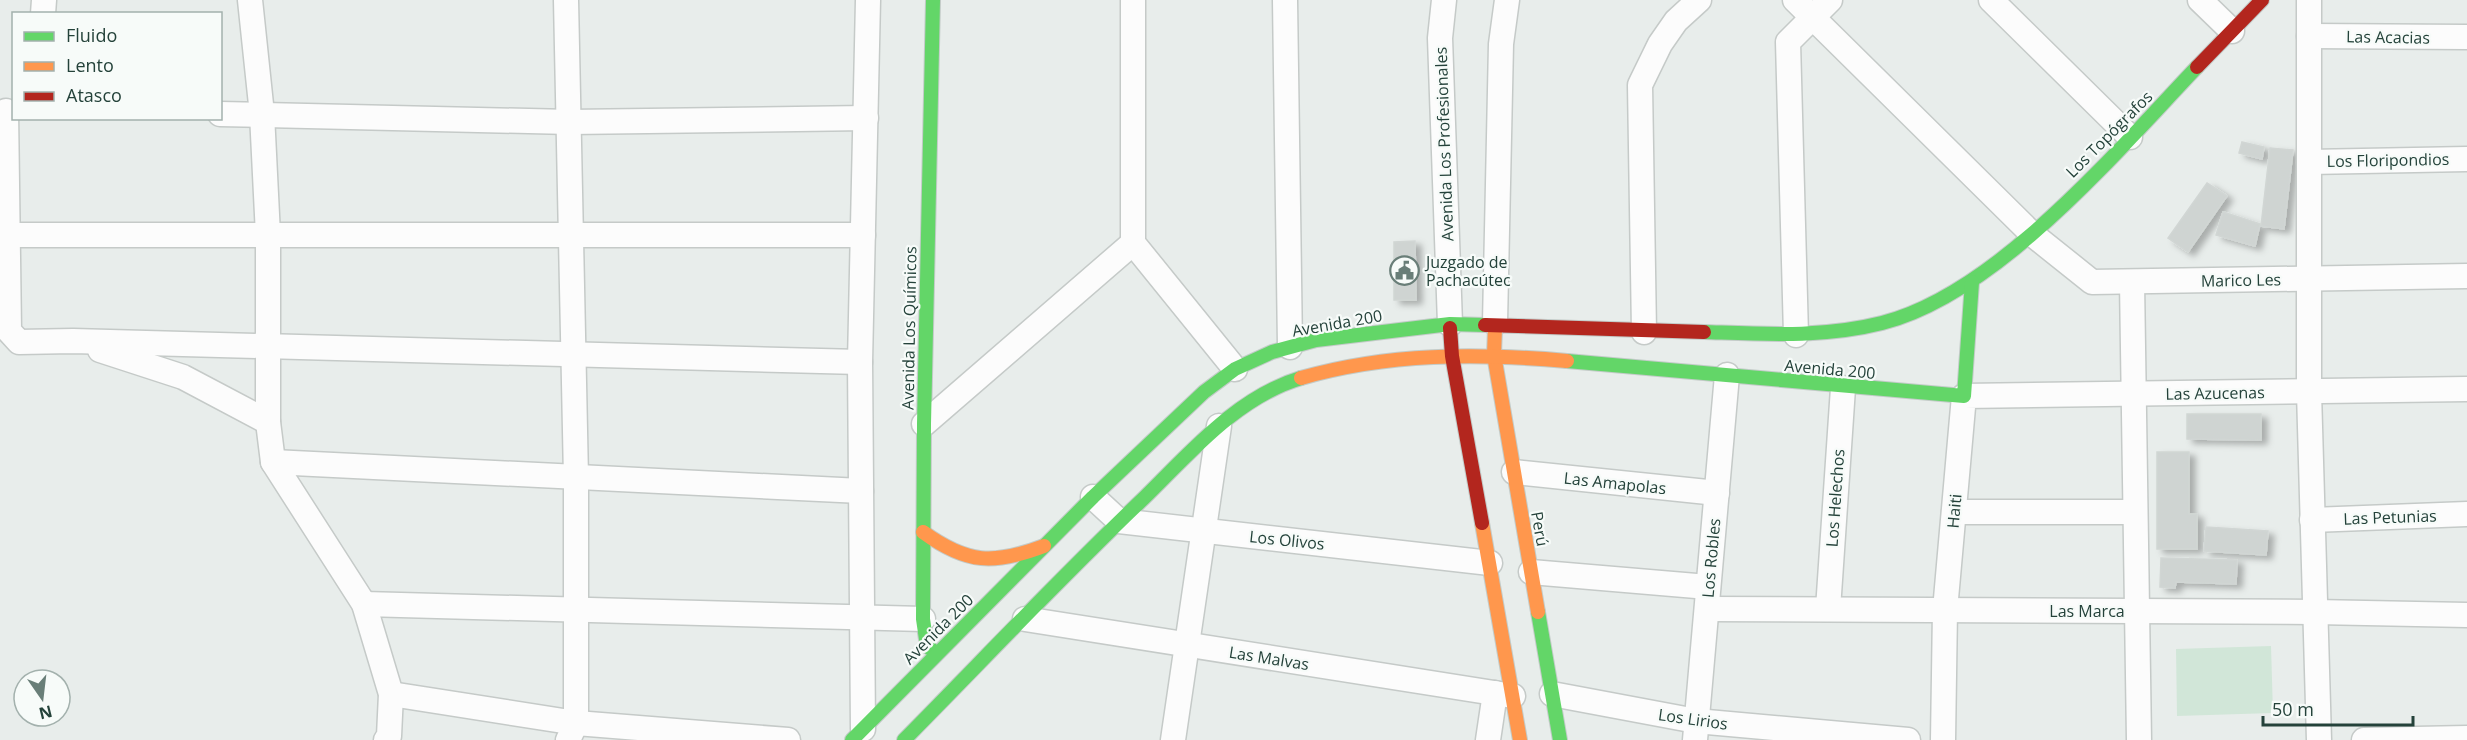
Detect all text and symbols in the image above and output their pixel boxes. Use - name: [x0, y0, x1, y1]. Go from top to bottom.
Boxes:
- legend: [12, 12, 222, 120]
- text: Fluido: [66, 23, 117, 47]
- street label: Las Acacias: [2346, 25, 2430, 49]
- street label: Avenida Los Profesionales: [1430, 47, 1458, 241]
- text: Lento: [66, 53, 114, 77]
- text: Atasco: [66, 83, 122, 107]
- street label: Los Topógrafos: [2061, 86, 2157, 182]
- street label: Los Floripondios: [2327, 148, 2449, 172]
- street label: Avenida Los Químicos: [897, 246, 921, 410]
- place label: Juzgado de Pachacútec: [1424, 251, 1511, 291]
- public building icon: Juzgado de Pachacútec: [1389, 255, 1421, 287]
- street label: Marico Les: [2201, 268, 2281, 292]
- street label: Avenida 200: [1290, 304, 1384, 342]
- street label: Avenida 200: [1784, 354, 1876, 384]
- street label: Las Azucenas: [2165, 381, 2265, 405]
- street label: Los Helechos: [1821, 448, 1849, 548]
- street label: Las Amapolas: [1563, 467, 1667, 499]
- street label: Haiti: [1942, 493, 1966, 529]
- street label: Las Petunias: [2343, 504, 2437, 530]
- street label: Perú: [1526, 510, 1554, 548]
- street label: Los Robles: [1697, 517, 1725, 599]
- street label: Los Olivos: [1248, 525, 1326, 555]
- street label: Avenida 200: [898, 589, 978, 669]
- street label: Las Marca: [2049, 600, 2125, 622]
- street label: Las Malvas: [1227, 641, 1311, 675]
- north arrow: [12, 668, 72, 728]
- scale bar: [2263, 689, 2413, 727]
- text: 50 m: [2272, 697, 2314, 721]
- text: N: [37, 700, 55, 725]
- street label: Los Lirios: [1657, 703, 1729, 735]

